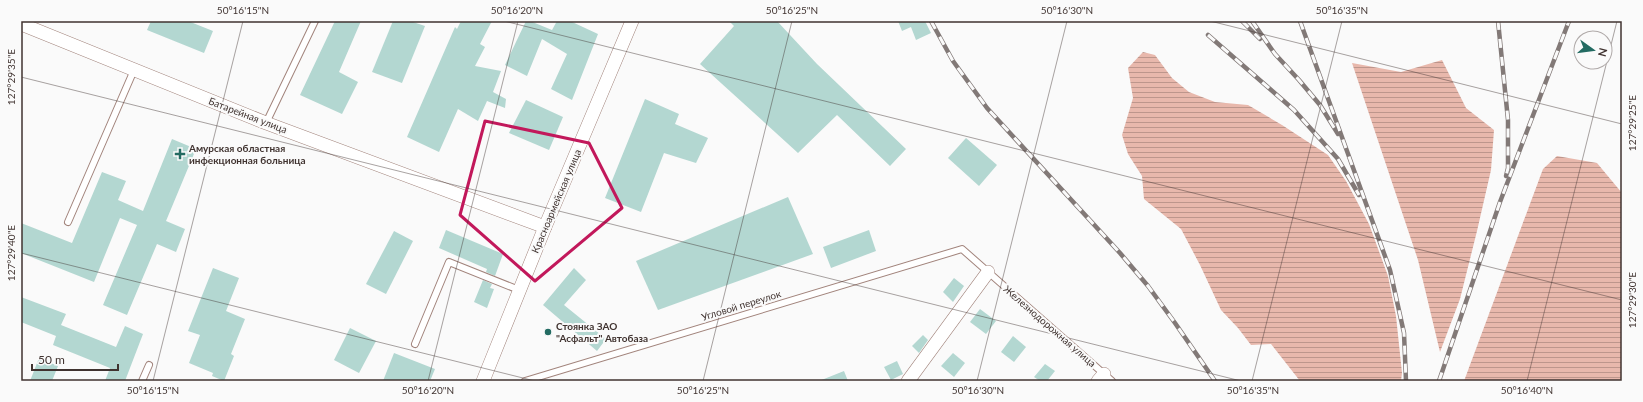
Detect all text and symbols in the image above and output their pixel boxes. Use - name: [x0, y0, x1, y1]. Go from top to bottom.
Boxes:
- text: 50°16'15"N: [217, 4, 269, 16]
- text: 50°16'20"N: [491, 4, 543, 16]
- text: 50°16'25"N: [766, 4, 818, 16]
- text: 50°16'30"N: [1041, 4, 1093, 16]
- text: 50°16'35"N: [1316, 4, 1368, 16]
- north arrow: [1573, 30, 1613, 70]
- text: N: [1596, 47, 1611, 58]
- text: 127°29'35"E: [5, 49, 17, 105]
- street label: Батарейная улица: [207, 95, 289, 135]
- text: 127°29'25"E: [1626, 95, 1638, 151]
- place label: Амурская областная инфекционная больница: [188, 142, 306, 166]
- street label: Красноармейская улица: [529, 147, 583, 255]
- marker: Амурская областная инфекционная больница: [174, 148, 186, 160]
- text: 127°29'40"E: [5, 225, 17, 281]
- text: 127°29'30"E: [1626, 272, 1638, 328]
- street label: Железнодорожная улица: [1001, 283, 1099, 369]
- street label: Угловой переулок: [700, 287, 783, 323]
- place label: Стоянка ЗАО "Асфальт" Автобаза: [556, 320, 648, 344]
- marker: Стоянка ЗАО "Асфальт" Автобаза: [543, 327, 553, 337]
- scale bar: [32, 346, 118, 372]
- text: 50 m: [38, 352, 65, 367]
- text: 50°16'15"N: [127, 384, 179, 396]
- text: 50°16'20"N: [402, 384, 454, 396]
- text: 50°16'25"N: [677, 384, 729, 396]
- text: 50°16'30"N: [952, 384, 1004, 396]
- text: 50°16'35"N: [1227, 384, 1279, 396]
- text: 50°16'40"N: [1501, 384, 1553, 396]

